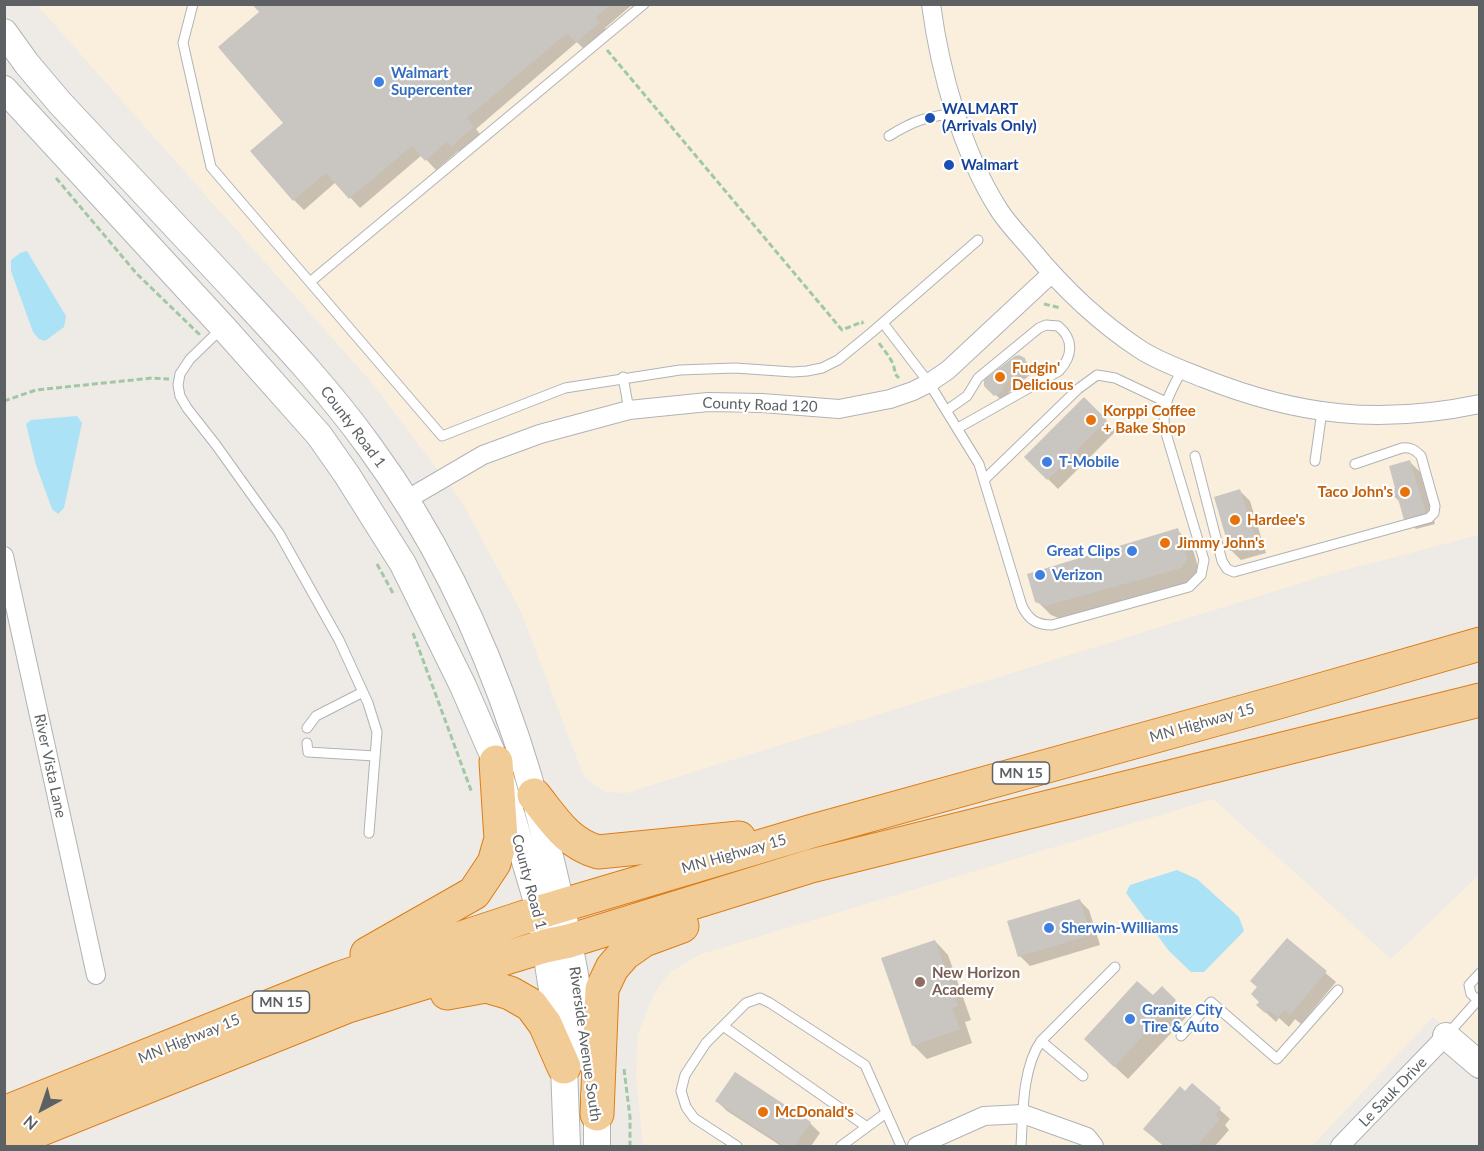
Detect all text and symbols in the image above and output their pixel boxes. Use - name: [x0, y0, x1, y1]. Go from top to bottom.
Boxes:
- place label: Walmart Supercenter: [391, 64, 472, 99]
- marker: Walmart Supercenter: [372, 75, 386, 89]
- place label: WALMART (Arrivals Only): [942, 100, 1037, 135]
- marker: WALMART (Arrivals Only): [923, 111, 937, 125]
- place label: Walmart: [961, 156, 1019, 174]
- marker: Walmart: [942, 158, 956, 172]
- place label: Fudgin' Delicious: [1012, 359, 1074, 394]
- marker: Fudgin' Delicious: [993, 370, 1007, 384]
- street label: County Road 1: [316, 383, 390, 471]
- street label: County Road 120: [702, 394, 818, 416]
- place label: Korppi Coffee + Bake Shop: [1103, 402, 1196, 437]
- marker: Korppi Coffee + Bake Shop: [1084, 413, 1098, 427]
- place label: T-Mobile: [1059, 453, 1119, 471]
- marker: T-Mobile: [1040, 455, 1054, 469]
- place label: Taco John's: [1318, 483, 1393, 501]
- marker: Taco John's: [1398, 485, 1412, 499]
- place label: Hardee's: [1247, 511, 1305, 529]
- marker: Hardee's: [1228, 513, 1242, 527]
- place label: Jimmy John's: [1177, 534, 1265, 552]
- marker: Jimmy John's: [1158, 536, 1172, 550]
- place label: Great Clips: [1047, 542, 1120, 560]
- marker: Great Clips: [1125, 544, 1139, 558]
- place label: Verizon: [1052, 566, 1102, 584]
- marker: Verizon: [1033, 568, 1047, 582]
- street label: MN Highway 15: [1147, 699, 1257, 747]
- street label: River Vista Lane: [30, 712, 70, 820]
- road number: MN 15: [992, 762, 1050, 784]
- street label: MN Highway 15: [679, 830, 789, 878]
- street label: County Road 1: [508, 832, 550, 932]
- place label: Sherwin-Williams: [1061, 919, 1178, 937]
- marker: Sherwin-Williams: [1042, 921, 1056, 935]
- place label: New Horizon Academy: [932, 964, 1020, 999]
- street label: Riverside Avenue South: [565, 965, 605, 1123]
- marker: New Horizon Academy: [913, 975, 927, 989]
- road number: MN 15: [252, 991, 310, 1013]
- place label: Granite City Tire & Auto: [1142, 1001, 1223, 1036]
- street label: MN Highway 15: [135, 1010, 243, 1068]
- marker: Granite City Tire & Auto: [1123, 1012, 1137, 1026]
- street label: Le Sauk Drive: [1355, 1053, 1431, 1131]
- north arrow: [12, 1079, 72, 1139]
- place label: McDonald's: [775, 1103, 854, 1121]
- marker: McDonald's: [756, 1105, 770, 1119]
- text: N: [19, 1112, 41, 1134]

